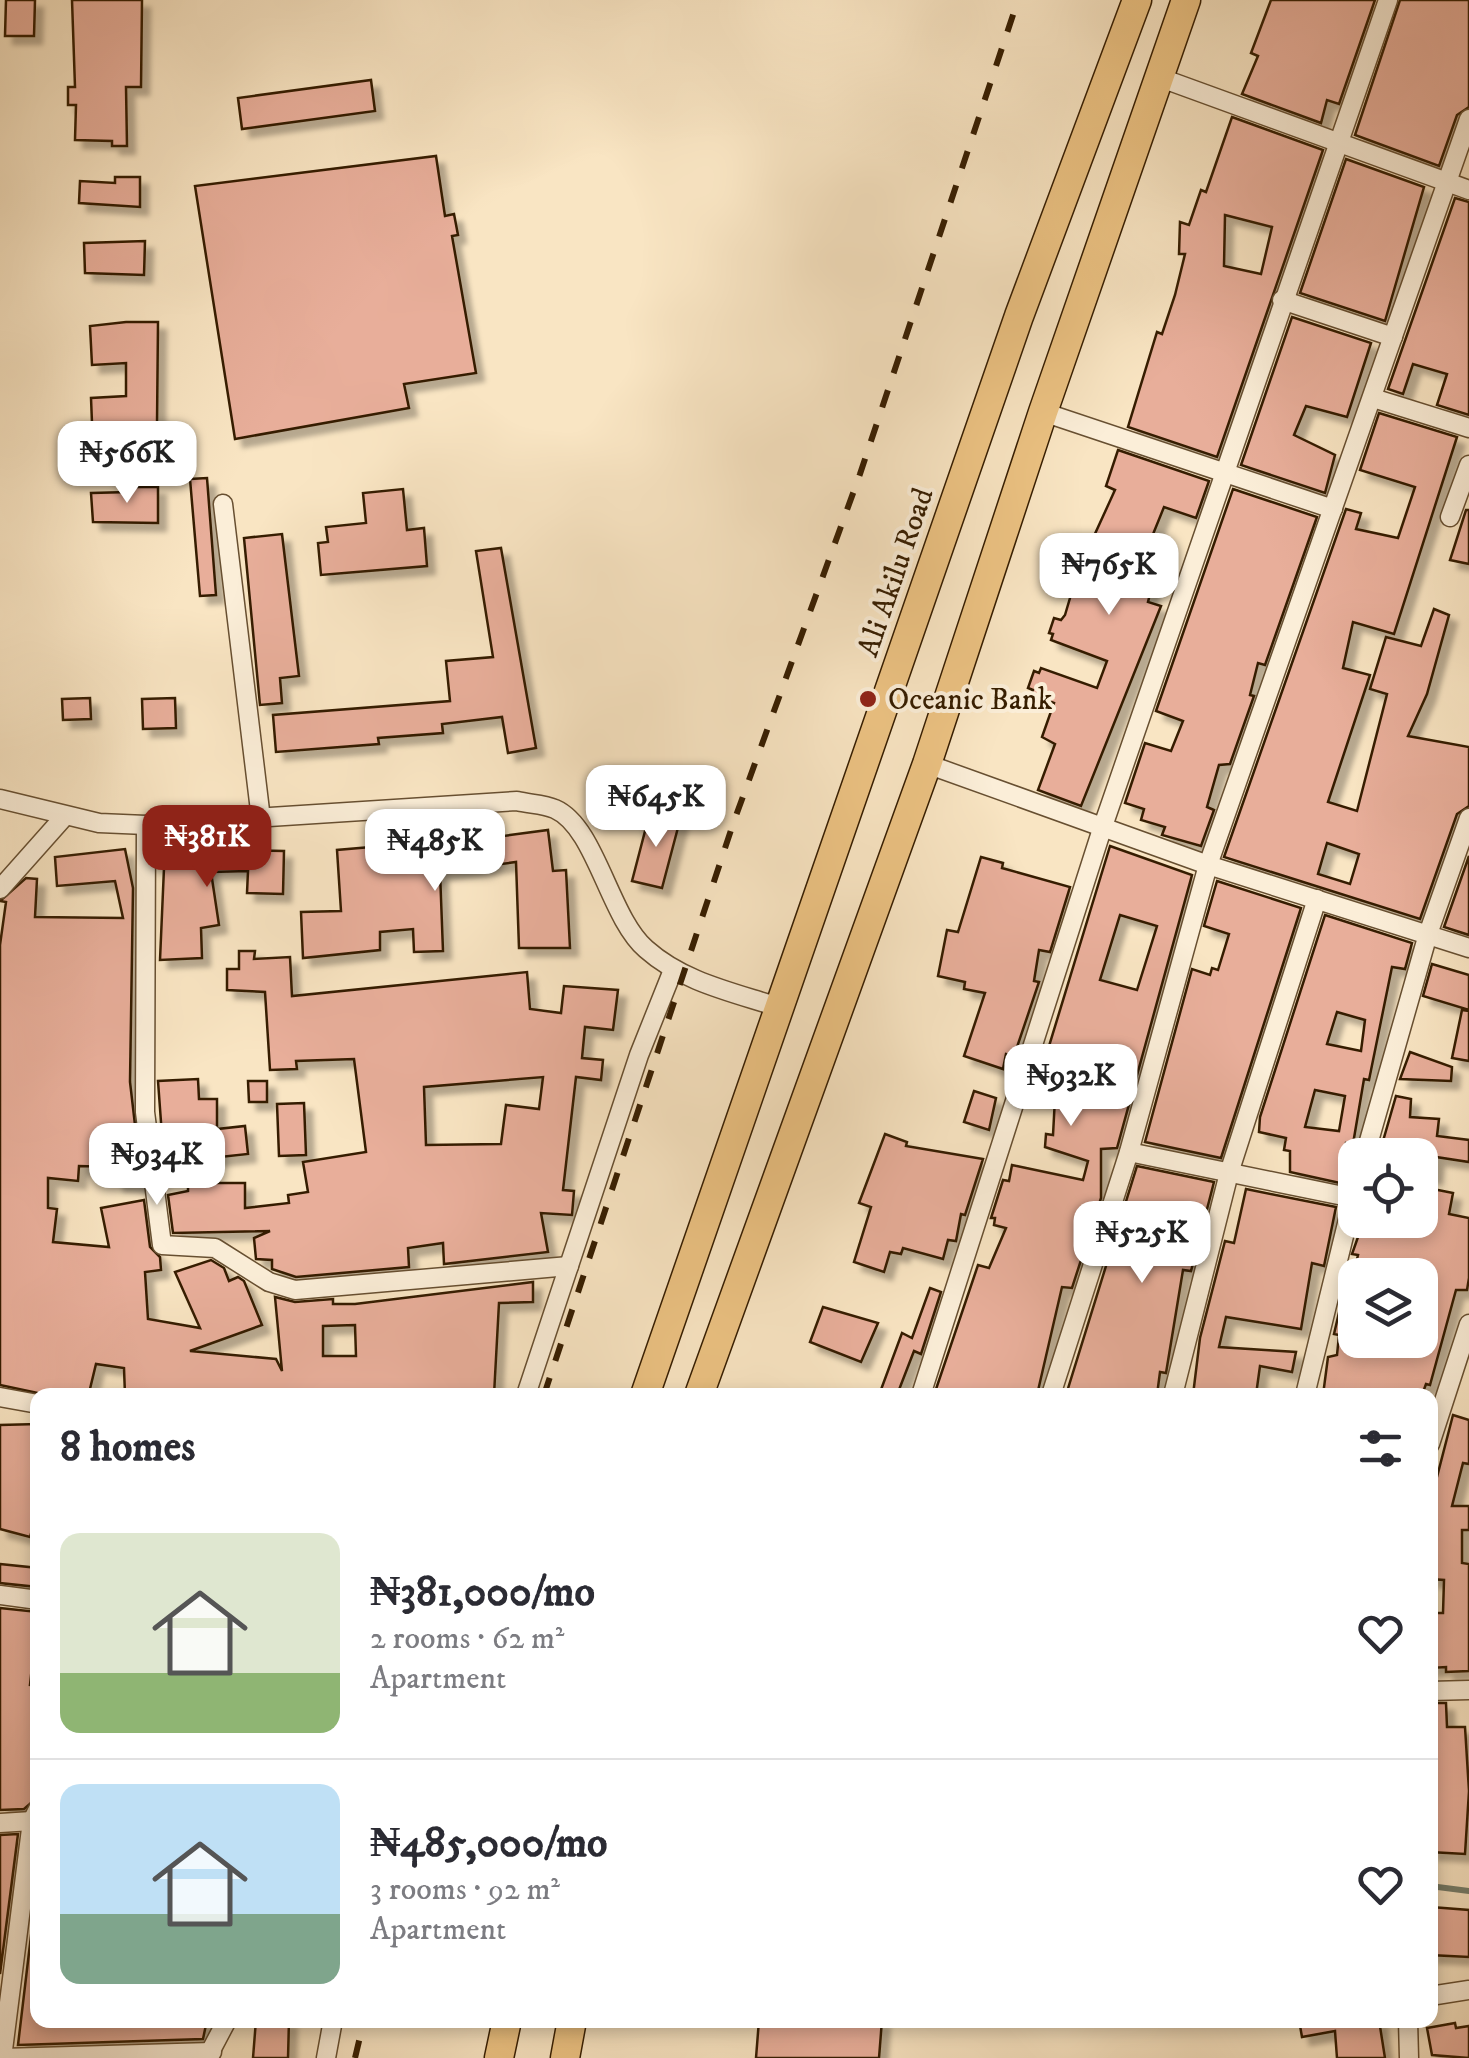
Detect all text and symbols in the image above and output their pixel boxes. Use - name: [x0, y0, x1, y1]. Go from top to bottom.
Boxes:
- pin: ₦566K: [57, 421, 197, 506]
- text: ₦566K: [80, 433, 174, 473]
- street label: Ali Akilu Road: [850, 483, 943, 662]
- pin: ₦765K: [1039, 533, 1179, 618]
- text: ₦765K: [1062, 545, 1156, 585]
- place label: Oceanic Bank: [888, 682, 1053, 719]
- marker: Oceanic Bank: [857, 688, 879, 710]
- pin: ₦645K: [586, 765, 726, 850]
- text: ₦645K: [608, 777, 704, 817]
- pin: ₦381K: [137, 805, 277, 890]
- pin: ₦485K: [365, 809, 505, 894]
- text: ₦381K: [164, 817, 250, 857]
- text: ₦485K: [387, 821, 483, 861]
- pin: ₦932K: [1001, 1044, 1141, 1129]
- text: ₦932K: [1026, 1056, 1116, 1096]
- pin: ₦934K: [87, 1123, 227, 1208]
- text: ₦934K: [111, 1135, 203, 1175]
- map controls: [1338, 1138, 1438, 1358]
- button: locate: [1338, 1138, 1438, 1238]
- pin: ₦525K: [1072, 1201, 1212, 1286]
- text: ₦525K: [1096, 1213, 1188, 1253]
- button: layers: [1338, 1258, 1438, 1358]
- icon: filters: [1353, 1421, 1408, 1476]
- text: 8 homes: [60, 1422, 195, 1474]
- text: ₦381,000/mo: [370, 1567, 595, 1619]
- icon: home: [140, 1573, 260, 1693]
- icon: heart: [1353, 1606, 1408, 1661]
- text: 2 rooms · 62 m²: [370, 1619, 564, 1659]
- text: Apartment: [370, 1659, 506, 1699]
- text: ₦485,000/mo: [370, 1818, 608, 1870]
- icon: home: [140, 1824, 260, 1944]
- icon: heart: [1353, 1857, 1408, 1912]
- text: 3 rooms · 92 m²: [370, 1870, 560, 1910]
- text: Apartment: [370, 1910, 506, 1950]

